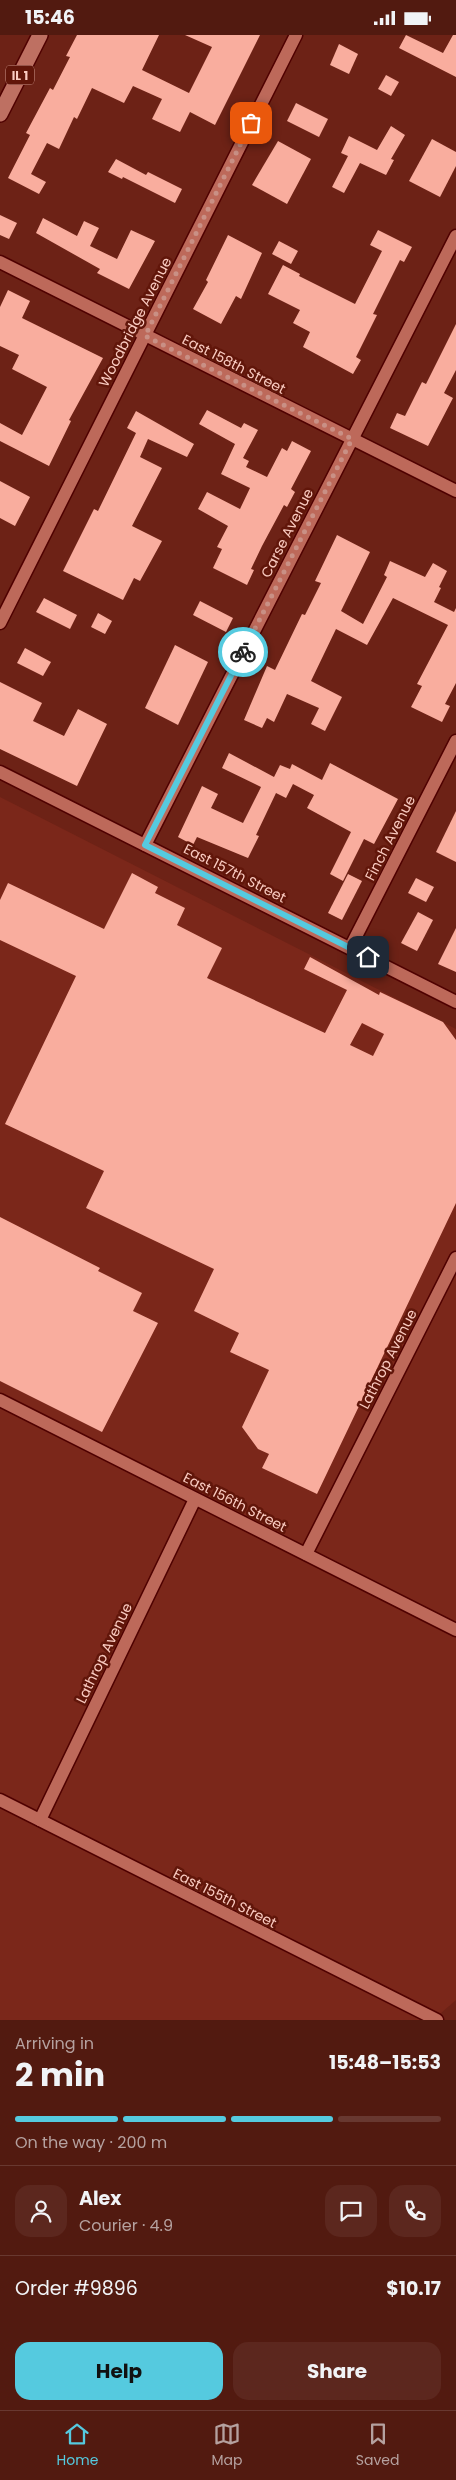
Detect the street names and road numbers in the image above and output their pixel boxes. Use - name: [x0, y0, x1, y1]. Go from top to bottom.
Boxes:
- road number: IL 1: [6, 65, 34, 85]
- street label: Woodbridge Avenue: [94, 253, 177, 390]
- street label: East 158th Street: [179, 329, 289, 399]
- street label: Carse Avenue: [256, 485, 318, 581]
- street label: Finch Avenue: [360, 792, 420, 884]
- street label: East 157th Street: [180, 839, 290, 907]
- street label: Lathrop Avenue: [354, 1305, 422, 1412]
- street label: East 156th Street: [180, 1467, 290, 1537]
- street label: Lathrop Avenue: [71, 1599, 137, 1707]
- street label: East 155th Street: [170, 1863, 280, 1933]

